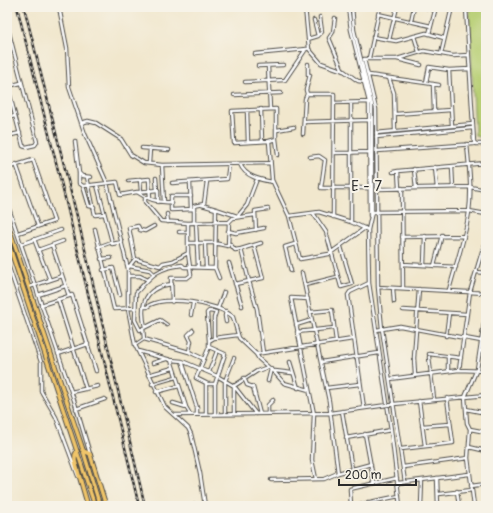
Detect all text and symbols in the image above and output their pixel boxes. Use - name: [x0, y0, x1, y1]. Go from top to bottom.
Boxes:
- district label: E - 7: [351, 178, 383, 195]
- scale bar: [339, 461, 416, 487]
- text: 200 m: [345, 468, 382, 483]

